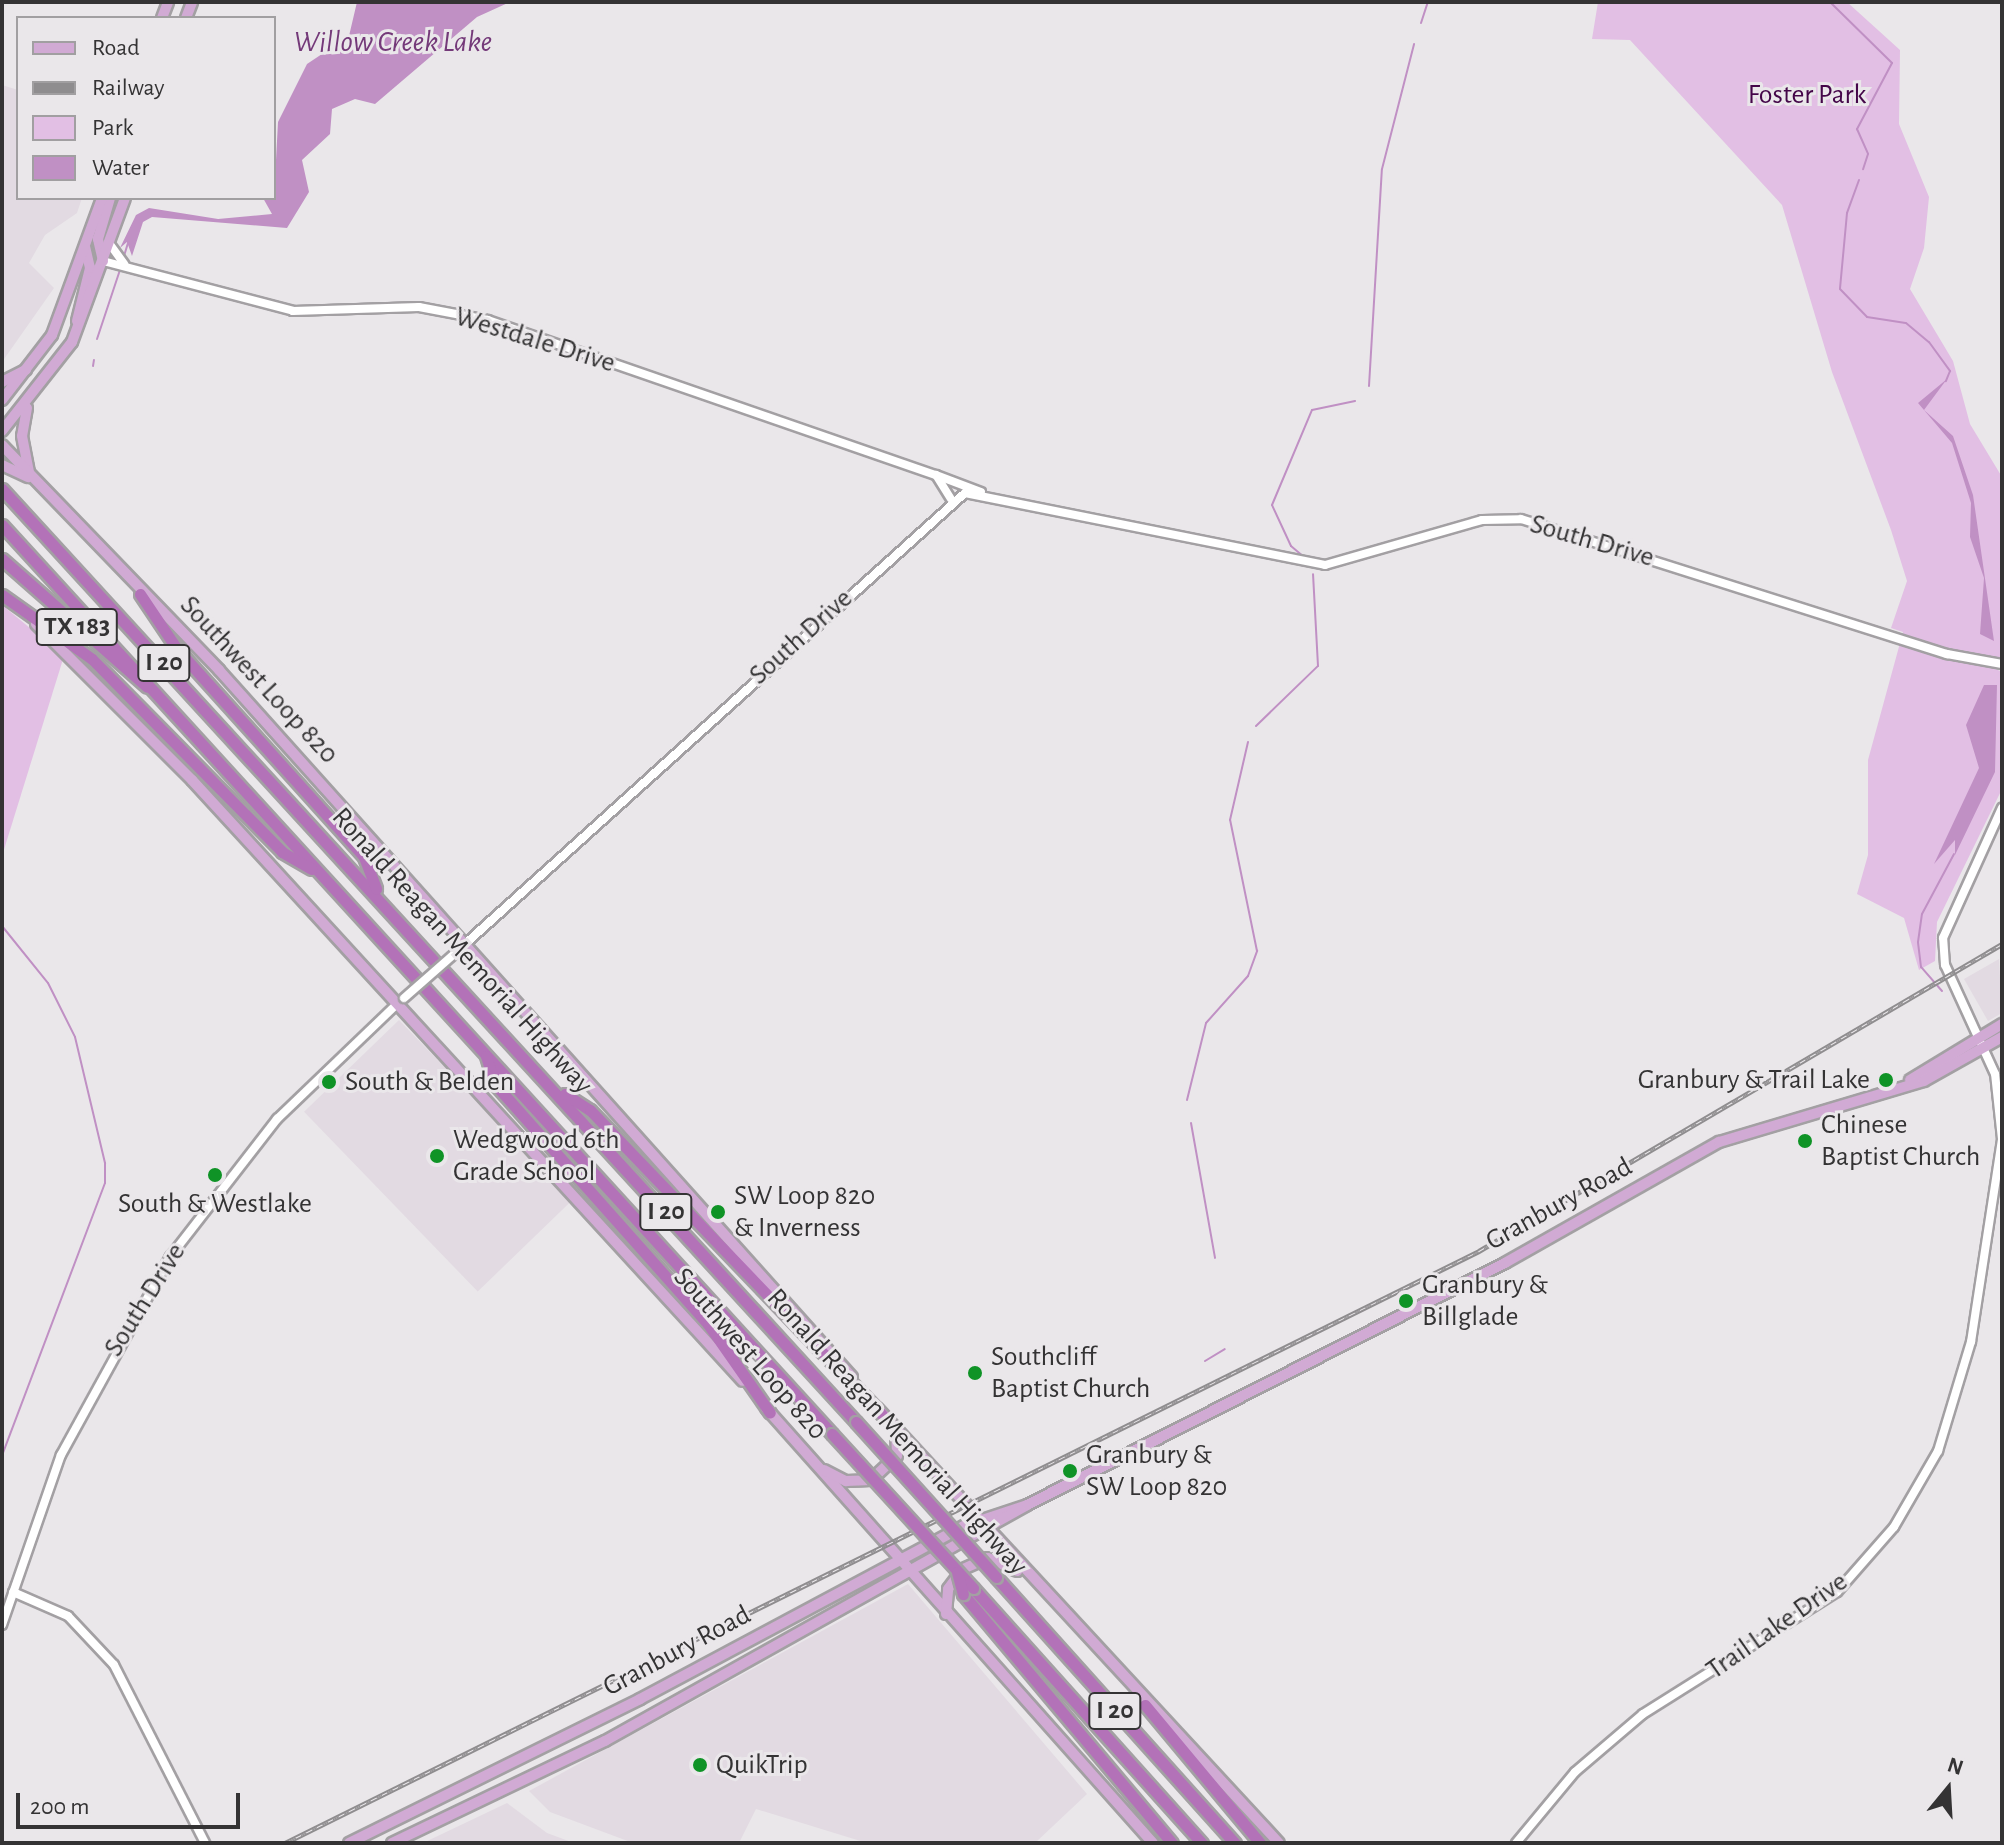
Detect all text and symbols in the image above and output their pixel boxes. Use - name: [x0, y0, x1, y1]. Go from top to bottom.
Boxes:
- legend: [16, 16, 276, 200]
- water label: Willow Creek Lake: [294, 24, 492, 60]
- text: Road: [92, 36, 140, 60]
- text: Railway: [92, 76, 164, 100]
- park label: Foster Park: [1748, 78, 1866, 112]
- text: Park: [92, 116, 133, 140]
- text: Water: [92, 156, 149, 180]
- street label: Westdale Drive: [451, 300, 619, 380]
- street label: South Drive: [1526, 507, 1658, 575]
- street label: South Drive: [743, 582, 859, 692]
- street label: Southwest Loop 820: [173, 589, 345, 771]
- road number: TX 183: [35, 605, 119, 649]
- road number: I 20: [136, 641, 192, 685]
- street label: Ronald Reagan Memorial Highway: [324, 801, 600, 1101]
- place label: Granbury & Trail Lake: [1638, 1063, 1870, 1097]
- place label: South & Belden: [345, 1065, 514, 1099]
- marker: Granbury & Trail Lake: [1877, 1071, 1895, 1089]
- marker: South & Belden: [320, 1073, 338, 1091]
- place label: Chinese Baptist Church: [1821, 1108, 1980, 1174]
- place label: Wedgwood 6th Grade School: [453, 1123, 620, 1189]
- marker: Chinese Baptist Church: [1796, 1132, 1814, 1150]
- marker: Wedgwood 6th Grade School: [428, 1147, 446, 1165]
- street label: Granbury Road: [1480, 1150, 1638, 1258]
- marker: South & Westlake: [206, 1166, 224, 1184]
- place label: SW Loop 820 & Inverness: [734, 1179, 875, 1245]
- place label: South & Westlake: [118, 1187, 312, 1221]
- road number: I 20: [638, 1190, 694, 1234]
- marker: SW Loop 820 & Inverness: [709, 1203, 727, 1221]
- street label: South Drive: [97, 1237, 193, 1363]
- street label: Southwest Loop 820: [666, 1261, 834, 1447]
- place label: Granbury & Billglade: [1422, 1268, 1548, 1334]
- street label: Ronald Reagan Memorial Highway: [759, 1282, 1035, 1582]
- marker: Granbury & Billglade: [1397, 1292, 1415, 1310]
- place label: Southcliff Baptist Church: [991, 1340, 1150, 1406]
- marker: Southcliff Baptist Church: [966, 1364, 984, 1382]
- place label: Granbury & SW Loop 820: [1086, 1438, 1227, 1504]
- marker: Granbury & SW Loop 820: [1061, 1462, 1079, 1480]
- street label: Trail Lake Drive: [1700, 1565, 1854, 1687]
- street label: Granbury Road: [598, 1598, 756, 1704]
- road number: I 20: [1087, 1689, 1143, 1733]
- place label: QuikTrip: [716, 1748, 808, 1782]
- north arrow: [1908, 1749, 1988, 1829]
- text: N: [1945, 1753, 1966, 1779]
- marker: QuikTrip: [691, 1756, 709, 1774]
- scale bar: [20, 1777, 244, 1827]
- text: 200 m: [30, 1795, 89, 1819]

